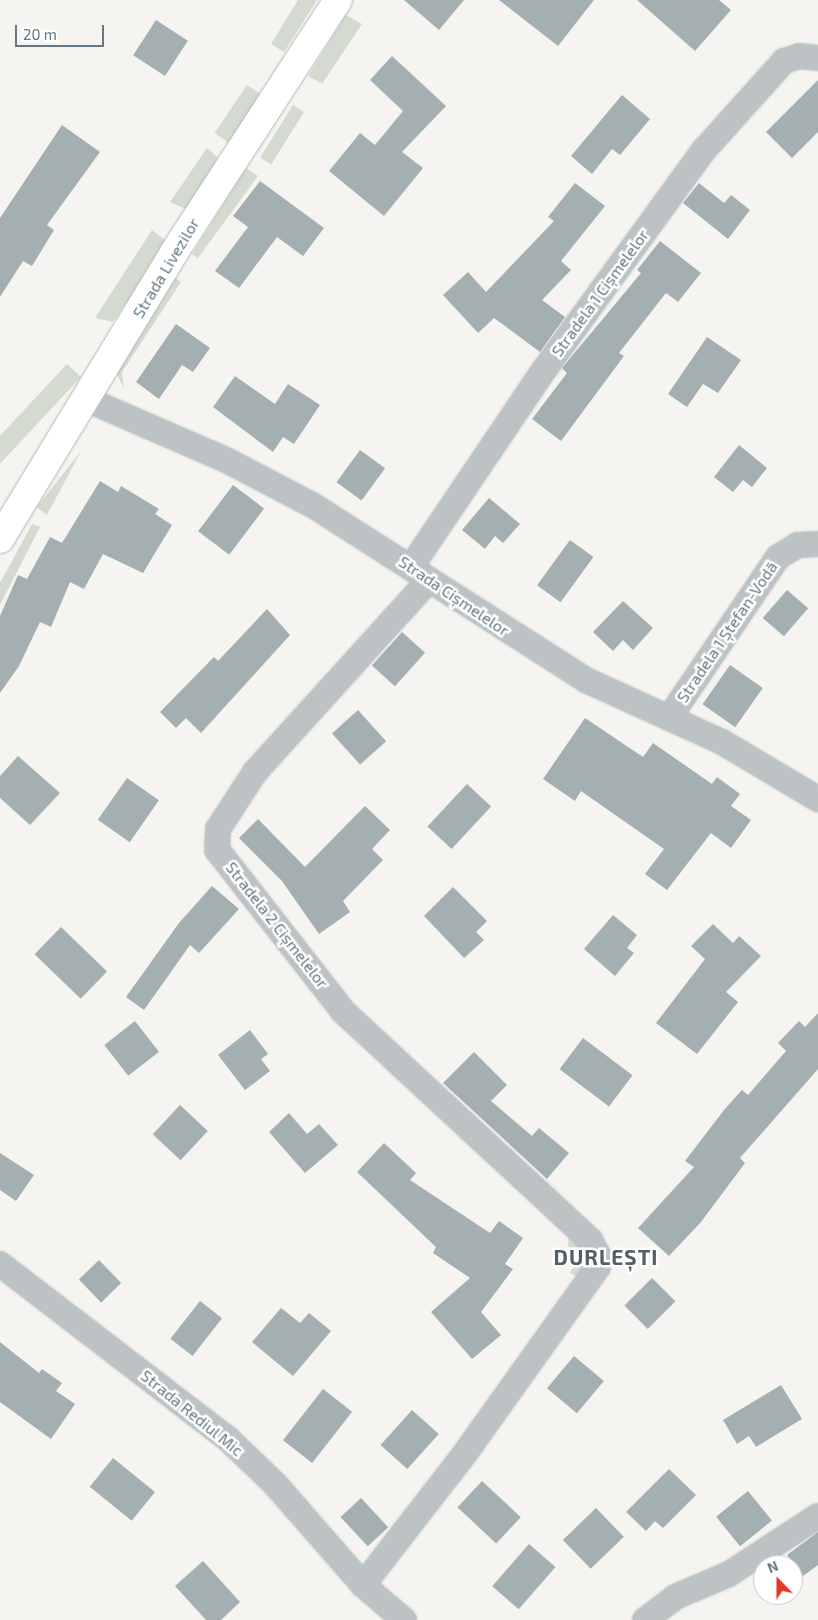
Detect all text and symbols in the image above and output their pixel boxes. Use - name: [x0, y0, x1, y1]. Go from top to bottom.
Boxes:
- scale bar: [18, 15, 106, 47]
- text: 20 m: [23, 25, 57, 43]
- street label: Strada Livezilor: [129, 215, 203, 321]
- street label: Stradela 1 Cișmelelor: [547, 226, 653, 360]
- street label: Strada Cișmelelor: [395, 552, 513, 640]
- street label: Stradela 1 Ștefan-Vodă: [673, 558, 781, 706]
- street label: Stradela 2 Cișmelelor: [222, 858, 332, 992]
- district label: DURLEȘTI: [553, 1244, 659, 1270]
- street label: Strada Rediul Mic: [137, 1366, 247, 1460]
- north arrow: [753, 1555, 803, 1605]
- text: N: [765, 1557, 780, 1576]

